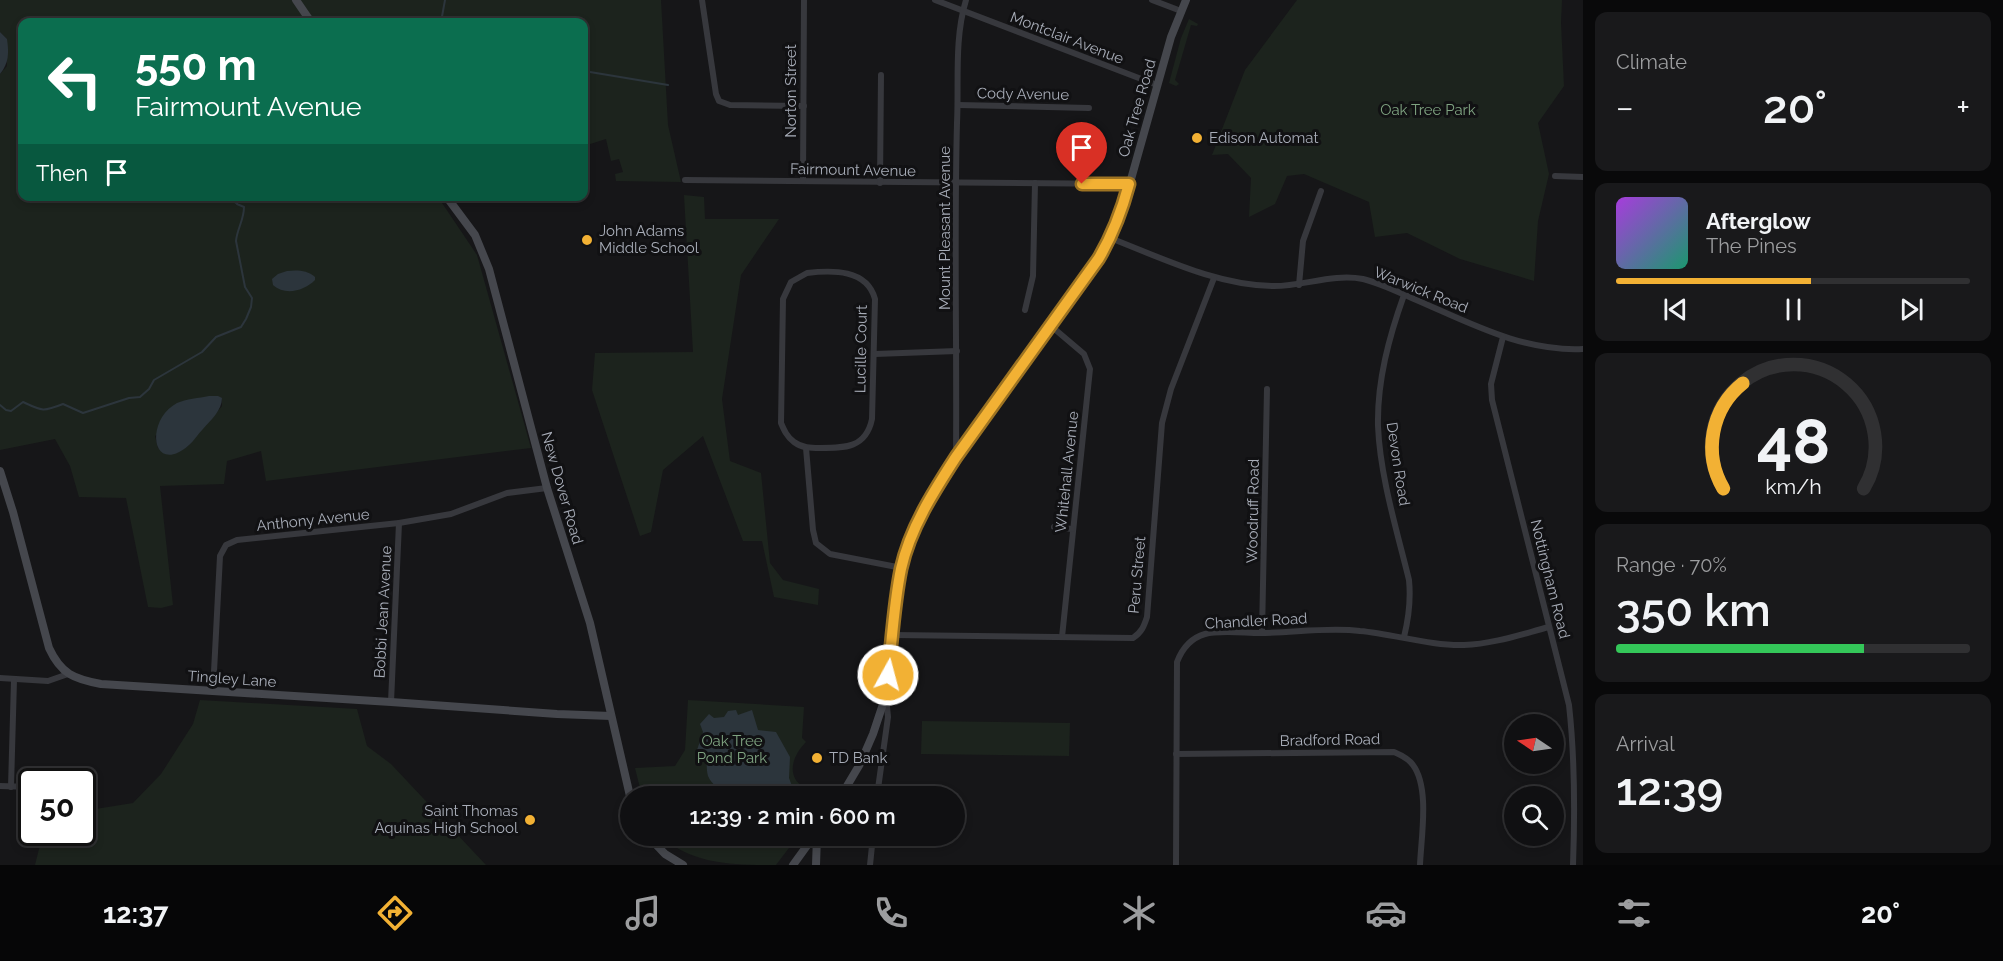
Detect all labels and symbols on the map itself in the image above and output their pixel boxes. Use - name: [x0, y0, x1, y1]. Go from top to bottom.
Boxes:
- street label: Montclair Avenue: [1008, 8, 1127, 68]
- street label: Norton Street: [782, 44, 800, 138]
- street label: Oak Tree Road: [1114, 57, 1160, 159]
- street label: Cody Avenue: [977, 84, 1069, 104]
- park label: Oak Tree Park: [1380, 101, 1476, 119]
- pin: [1056, 122, 1107, 184]
- place label: Edison Automat: [1209, 129, 1318, 147]
- marker: Edison Automat: [1190, 131, 1204, 145]
- street label: Mount Pleasant Avenue: [936, 146, 954, 310]
- street label: Fairmount Avenue: [790, 160, 916, 180]
- place label: John Adams Middle School: [599, 222, 700, 257]
- marker: John Adams Middle School: [580, 233, 594, 247]
- street label: Warwick Road: [1371, 263, 1471, 317]
- street label: Lucille Court: [851, 305, 871, 393]
- street label: Whitehall Avenue: [1052, 410, 1082, 534]
- street label: Devon Road: [1382, 421, 1414, 507]
- street label: New Dover Road: [537, 430, 587, 546]
- street label: Woodruff Road: [1243, 459, 1263, 563]
- street label: Anthony Avenue: [255, 505, 371, 535]
- street label: Nottingham Road: [1526, 518, 1574, 640]
- street label: Peru Street: [1125, 536, 1149, 614]
- street label: Bobbi Jean Avenue: [371, 545, 395, 679]
- street label: Chandler Road: [1204, 609, 1308, 633]
- position arrow: [856, 643, 920, 707]
- street label: Tingley Lane: [187, 667, 277, 691]
- north arrow: [1504, 714, 1564, 774]
- street label: Bradford Road: [1280, 730, 1380, 750]
- park label: Oak Tree Pond Park: [697, 732, 767, 767]
- place label: TD Bank: [829, 749, 888, 767]
- marker: TD Bank: [810, 751, 824, 765]
- speed limit sign: 50: [18, 768, 96, 846]
- place label: Saint Thomas Aquinas High School: [374, 802, 519, 837]
- marker: Saint Thomas Aquinas High School: [523, 813, 537, 827]

